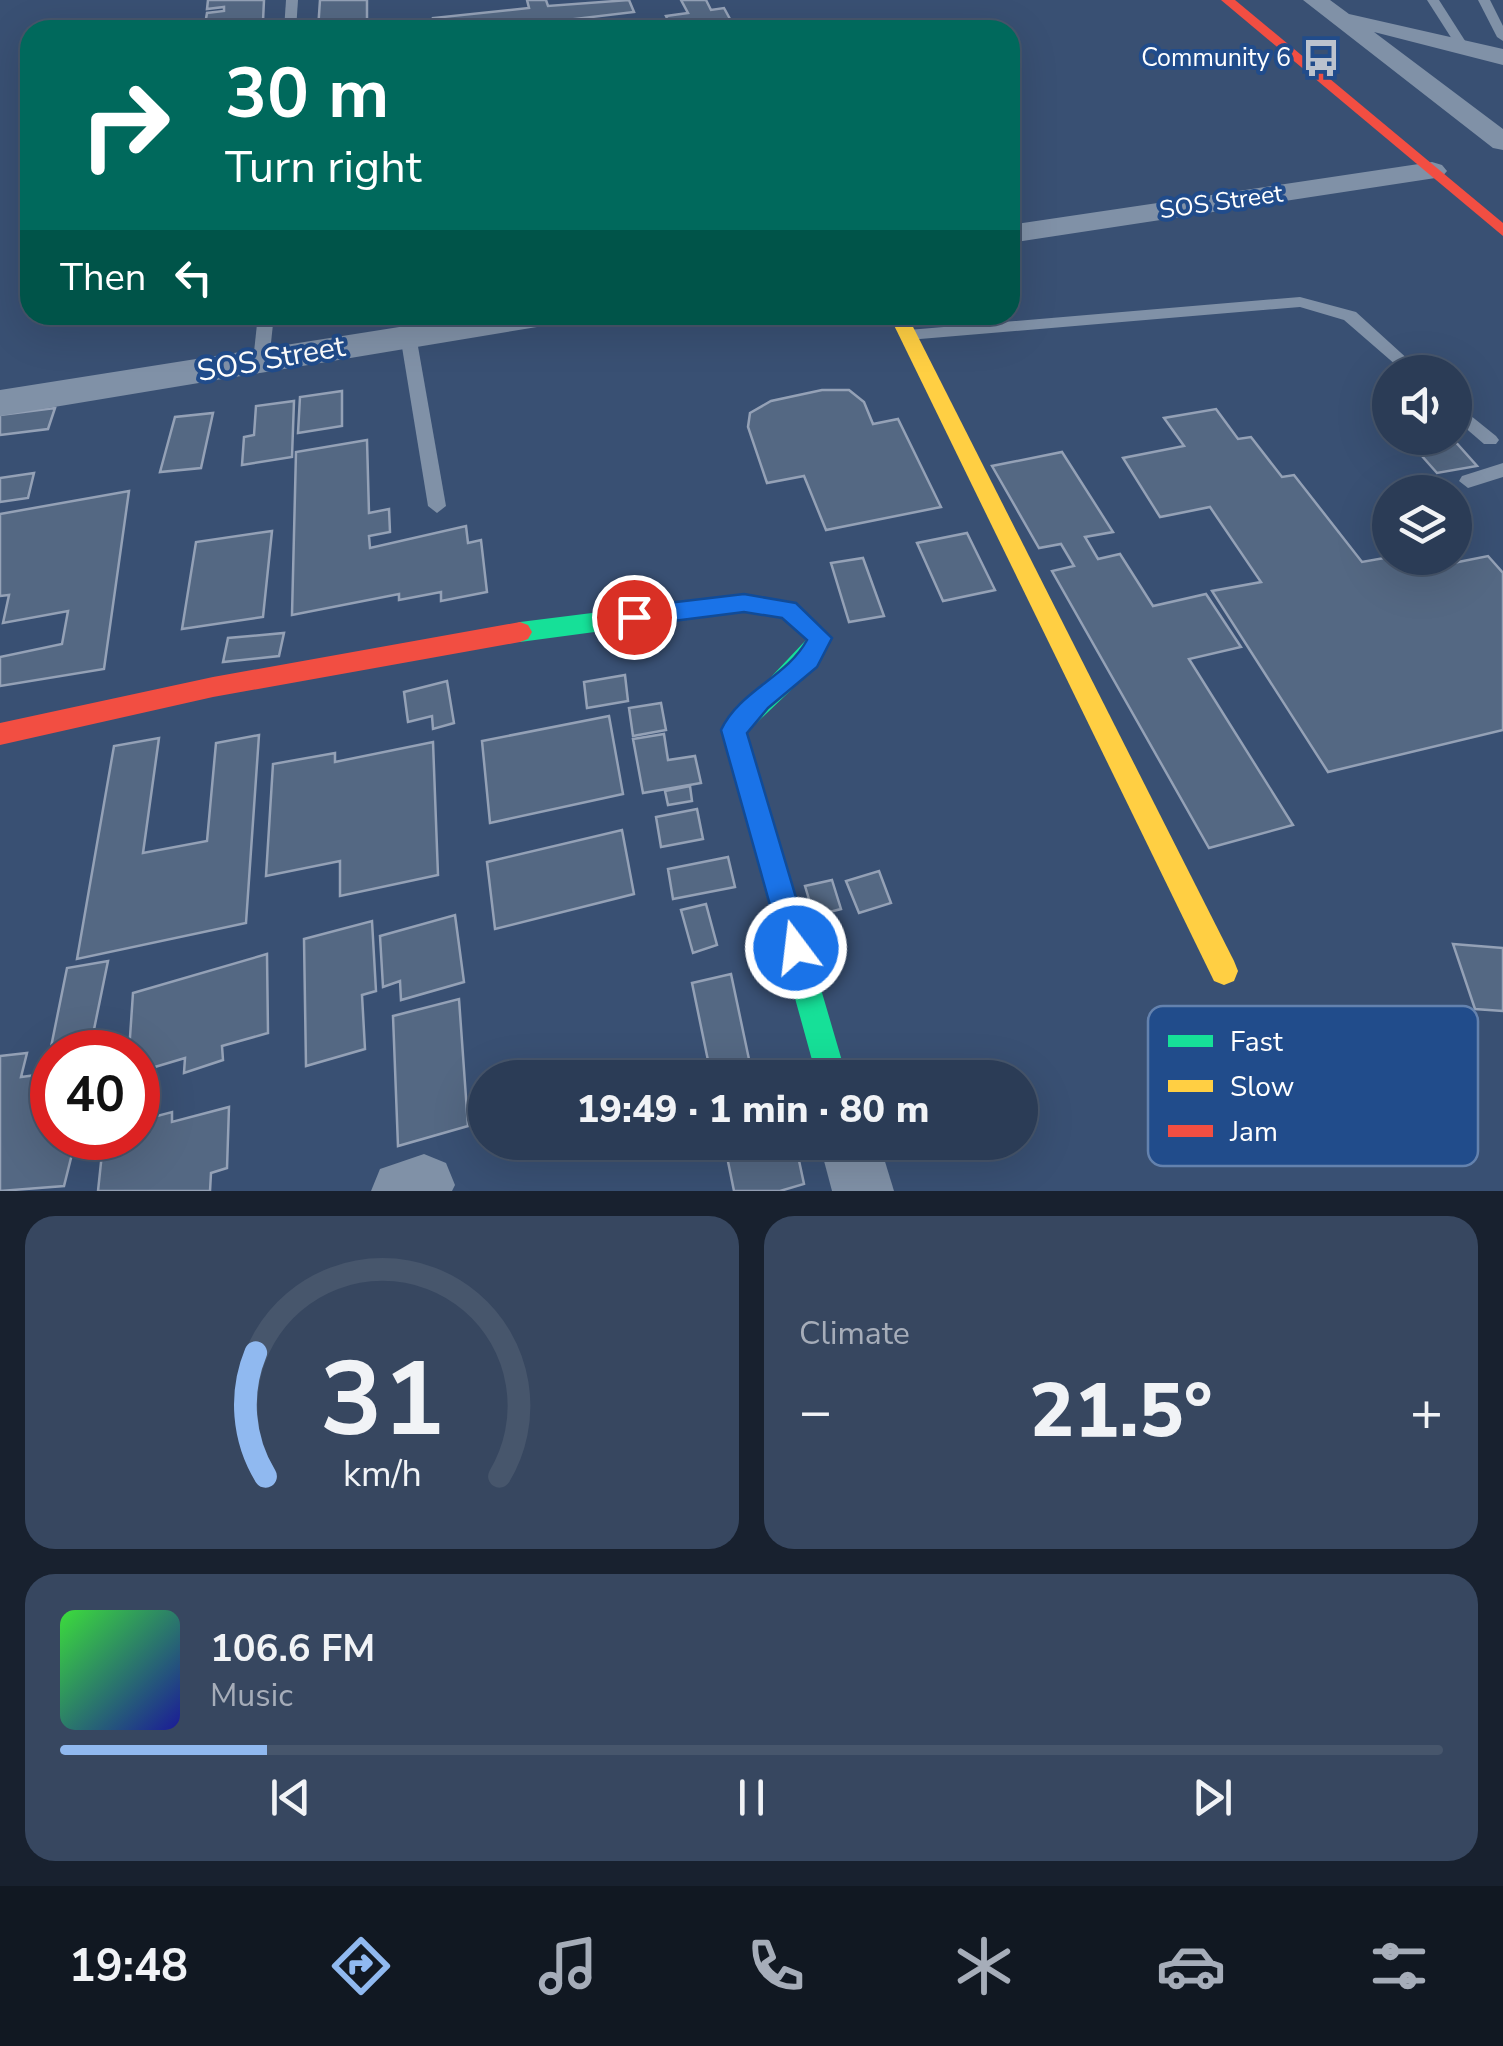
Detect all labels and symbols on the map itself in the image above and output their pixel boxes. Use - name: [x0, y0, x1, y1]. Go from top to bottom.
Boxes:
- bus stop icon: Community 6: [1300, 37, 1342, 79]
- place label: Community 6: [1141, 41, 1291, 75]
- street label: SOS Street: [1157, 176, 1285, 228]
- street label: SOS Street: [194, 326, 349, 392]
- pin: [592, 575, 677, 660]
- position arrow: [744, 896, 848, 1000]
- legend: [1148, 1006, 1478, 1166]
- text: Fast: [1230, 1023, 1283, 1061]
- speed limit sign: 40: [30, 1030, 160, 1160]
- text: Slow: [1230, 1068, 1294, 1106]
- text: Jam: [1229, 1113, 1278, 1151]

